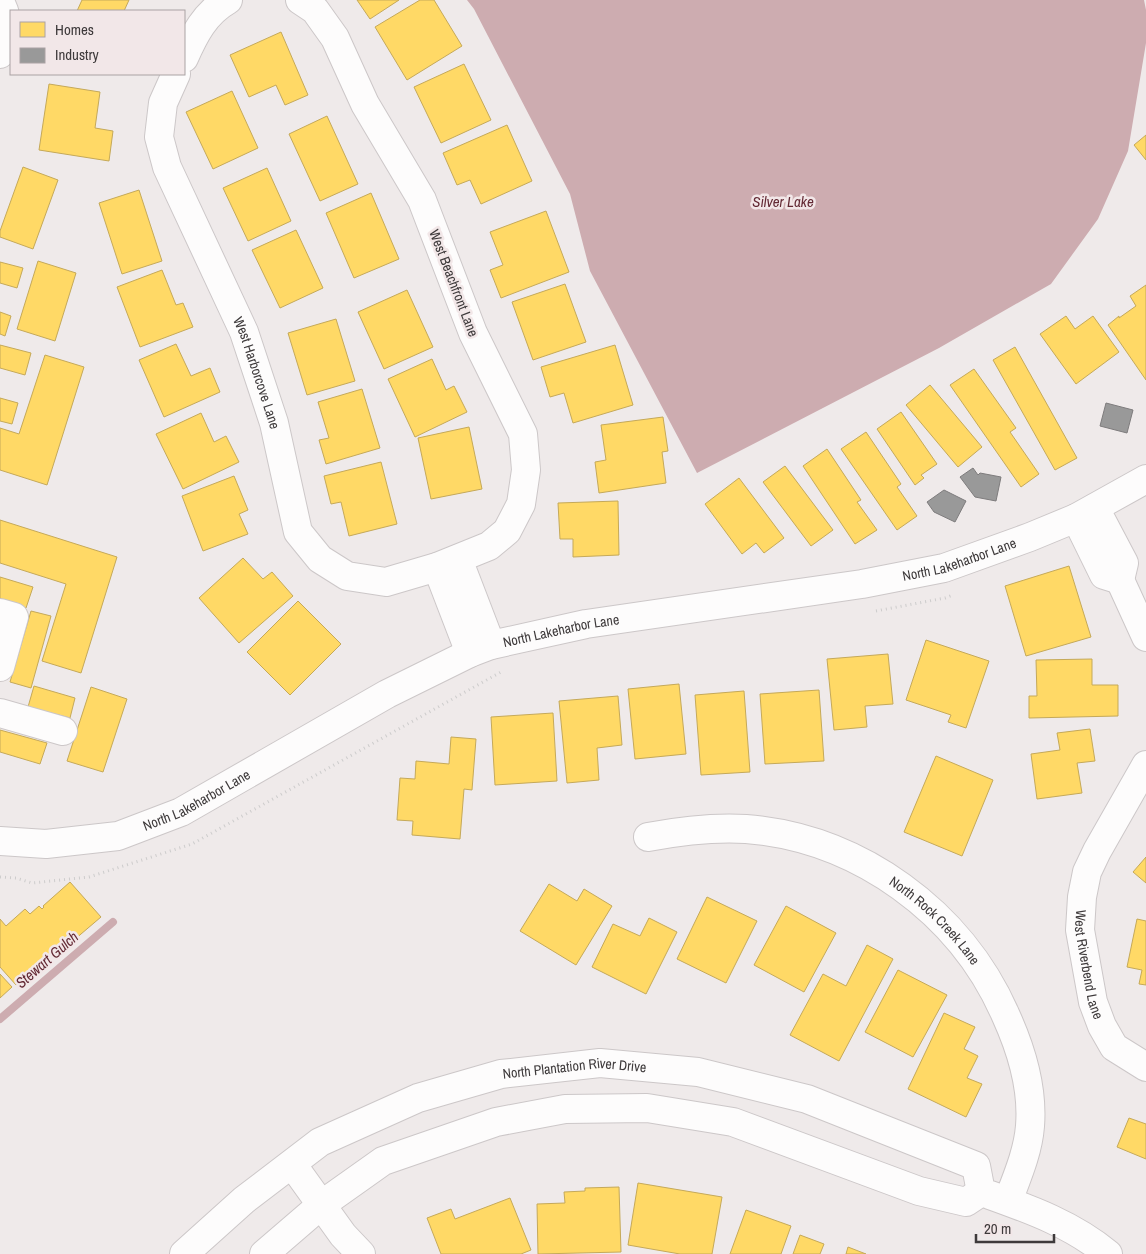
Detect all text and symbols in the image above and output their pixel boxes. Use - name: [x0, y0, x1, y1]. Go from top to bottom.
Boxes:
- legend: [10, 10, 185, 75]
- text: Homes: [55, 19, 94, 40]
- text: Industry: [55, 44, 100, 65]
- water label: Silver Lake: [752, 191, 814, 212]
- street label: West Beachfront Lane: [425, 227, 483, 339]
- street label: West Harborcove Lane: [229, 314, 284, 431]
- street label: North Lakeharbor Lane: [901, 534, 1019, 585]
- street label: North Lakeharbor Lane: [501, 610, 620, 651]
- street label: North Lakeharbor Lane: [140, 765, 253, 835]
- street label: North Rock Creek Lane: [886, 872, 984, 968]
- street label: West Riverbend Lane: [1071, 909, 1108, 1022]
- water label: Stewart Gulch: [11, 926, 83, 993]
- street label: North Plantation River Drive: [502, 1054, 647, 1083]
- scale bar: [976, 1212, 1054, 1244]
- text: 20 m: [984, 1218, 1011, 1239]

